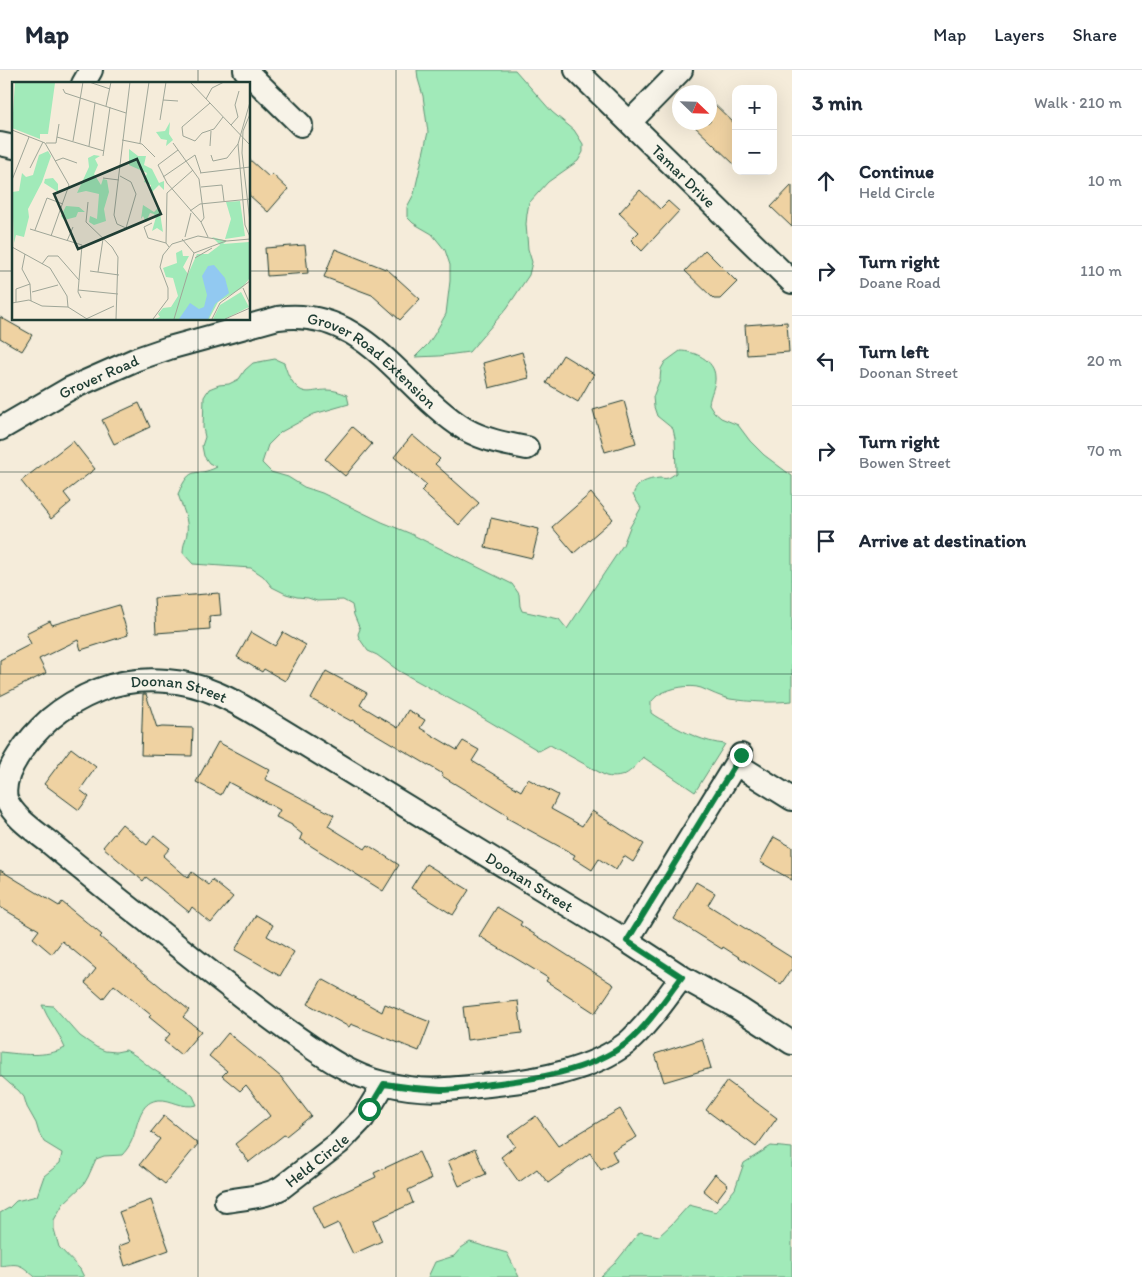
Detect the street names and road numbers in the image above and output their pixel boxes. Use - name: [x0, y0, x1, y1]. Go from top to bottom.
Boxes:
- street label: Tamar Drive: [648, 140, 720, 211]
- street label: Grover Road Extension: [306, 308, 440, 412]
- street label: Grover Road: [55, 350, 142, 403]
- street label: Doonan Street: [129, 671, 231, 707]
- street label: Doonan Street: [483, 848, 577, 916]
- street label: Held Circle: [281, 1129, 353, 1191]

